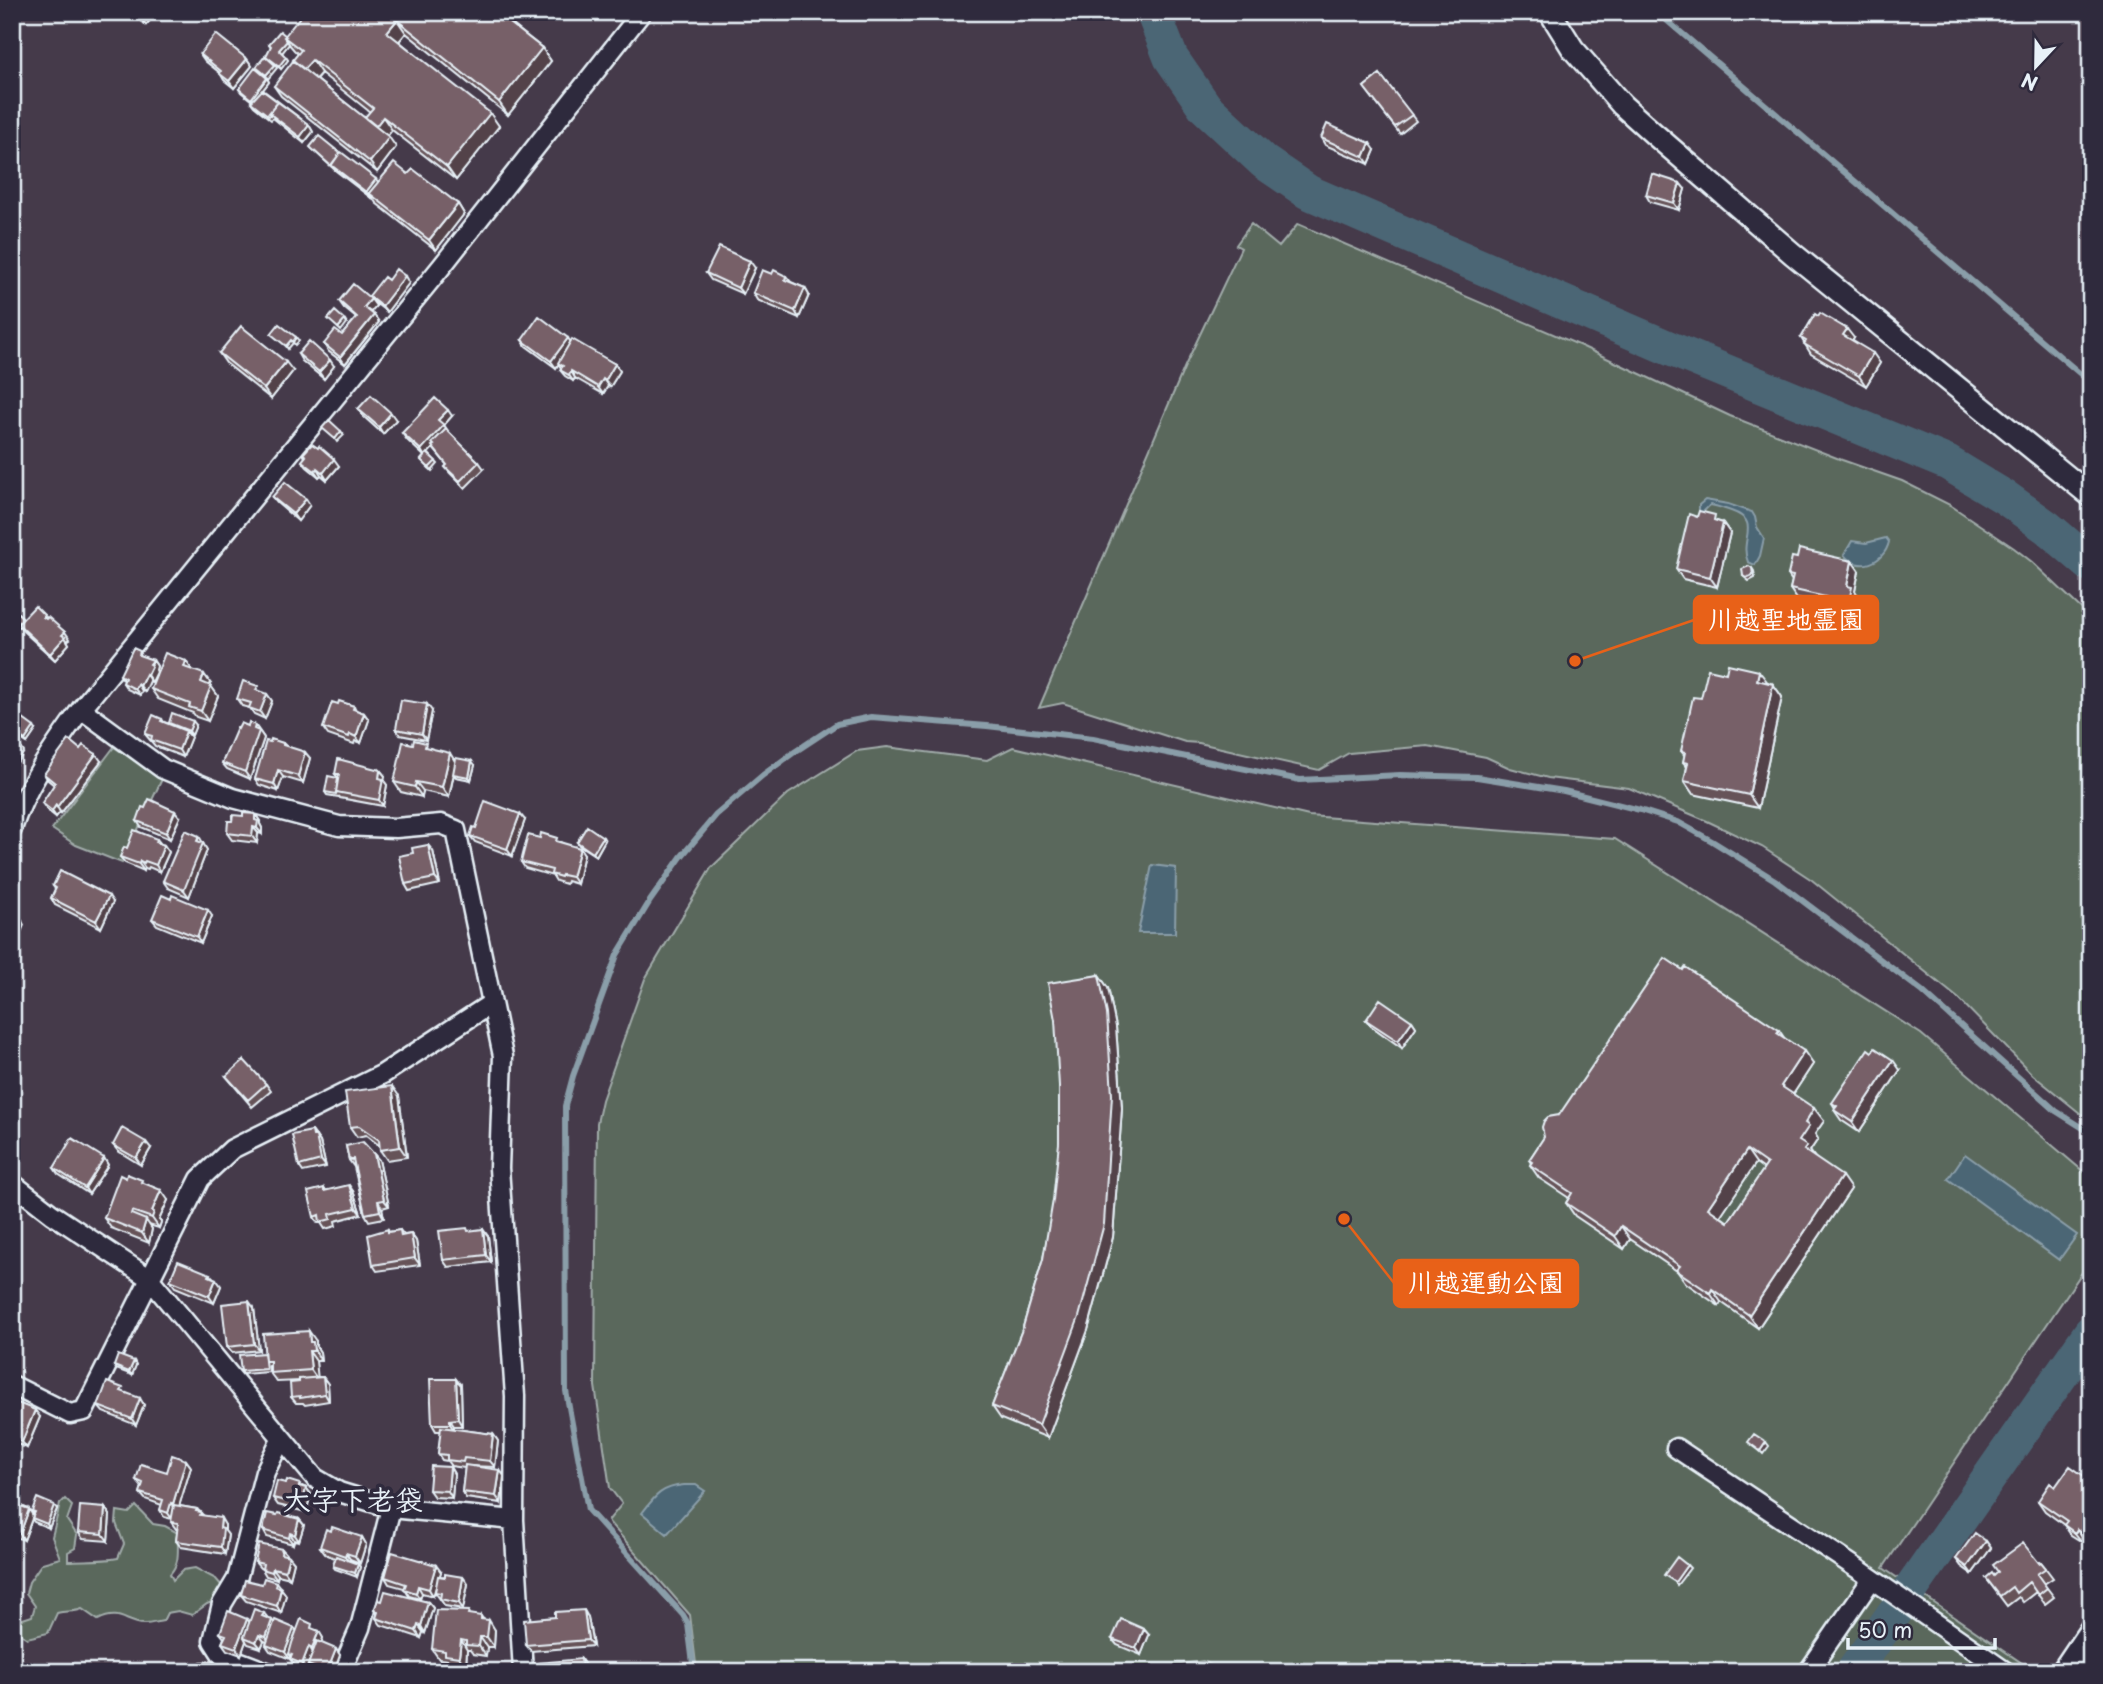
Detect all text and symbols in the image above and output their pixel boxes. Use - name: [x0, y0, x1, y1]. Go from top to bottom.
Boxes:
- north arrow: [2002, 32, 2072, 102]
- text: N: [2017, 67, 2041, 98]
- callout: 川越聖地霊園: [1694, 596, 1878, 643]
- text: 川越聖地霊園: [1708, 599, 1864, 638]
- callout: 川越運動公園: [1394, 1260, 1578, 1307]
- text: 川越運動公園: [1408, 1262, 1564, 1301]
- district label: 大字下老袋: [283, 1477, 423, 1520]
- scale bar: [1848, 1607, 1994, 1651]
- text: 50 m: [1858, 1613, 1912, 1645]

